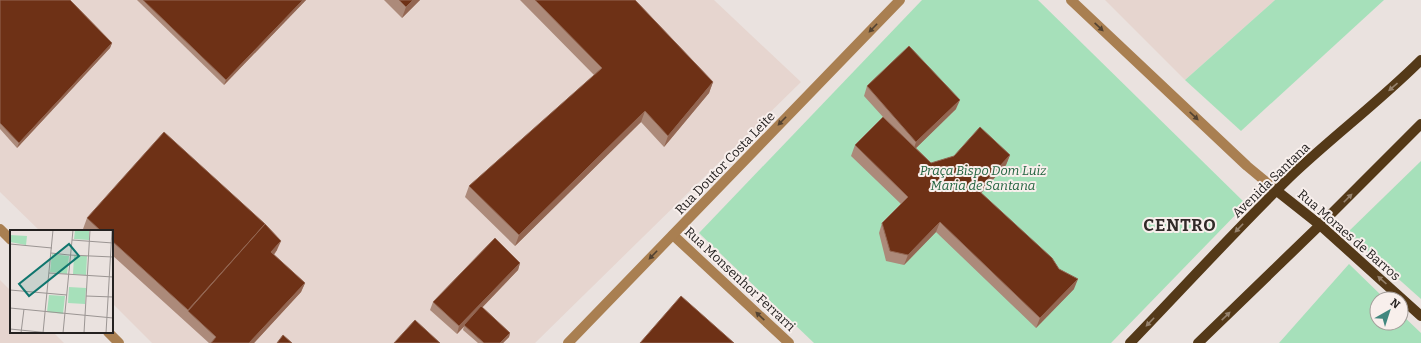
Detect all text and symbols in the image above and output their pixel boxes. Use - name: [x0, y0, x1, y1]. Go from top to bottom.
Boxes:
- one-way arrow: [1094, 22, 1104, 32]
- one-way arrow: [868, 23, 878, 33]
- one-way arrow: [1388, 83, 1398, 92]
- street label: Rua Doutor Costa Leite: [672, 109, 778, 217]
- one-way arrow: [1189, 111, 1199, 121]
- one-way arrow: [778, 116, 787, 127]
- street label: Avenida Santana: [1229, 139, 1313, 221]
- park label: Praça Bispo Dom Luiz Maria de Santana: [920, 163, 1046, 193]
- street label: Rua Moraes de Barros: [1295, 186, 1403, 284]
- one-way arrow: [1343, 193, 1353, 203]
- district label: CENTRO: [1143, 215, 1217, 236]
- one-way arrow: [1235, 223, 1244, 233]
- street label: Rua Monsenhor Ferrarri: [682, 224, 798, 334]
- inset map: [10, 230, 113, 333]
- one-way arrow: [648, 250, 658, 260]
- one-way arrow: [1376, 276, 1387, 285]
- north arrow: [1369, 291, 1409, 331]
- text: N: [1388, 296, 1403, 312]
- one-way arrow: [1221, 311, 1231, 321]
- one-way arrow: [755, 312, 766, 321]
- one-way arrow: [1145, 317, 1154, 327]

